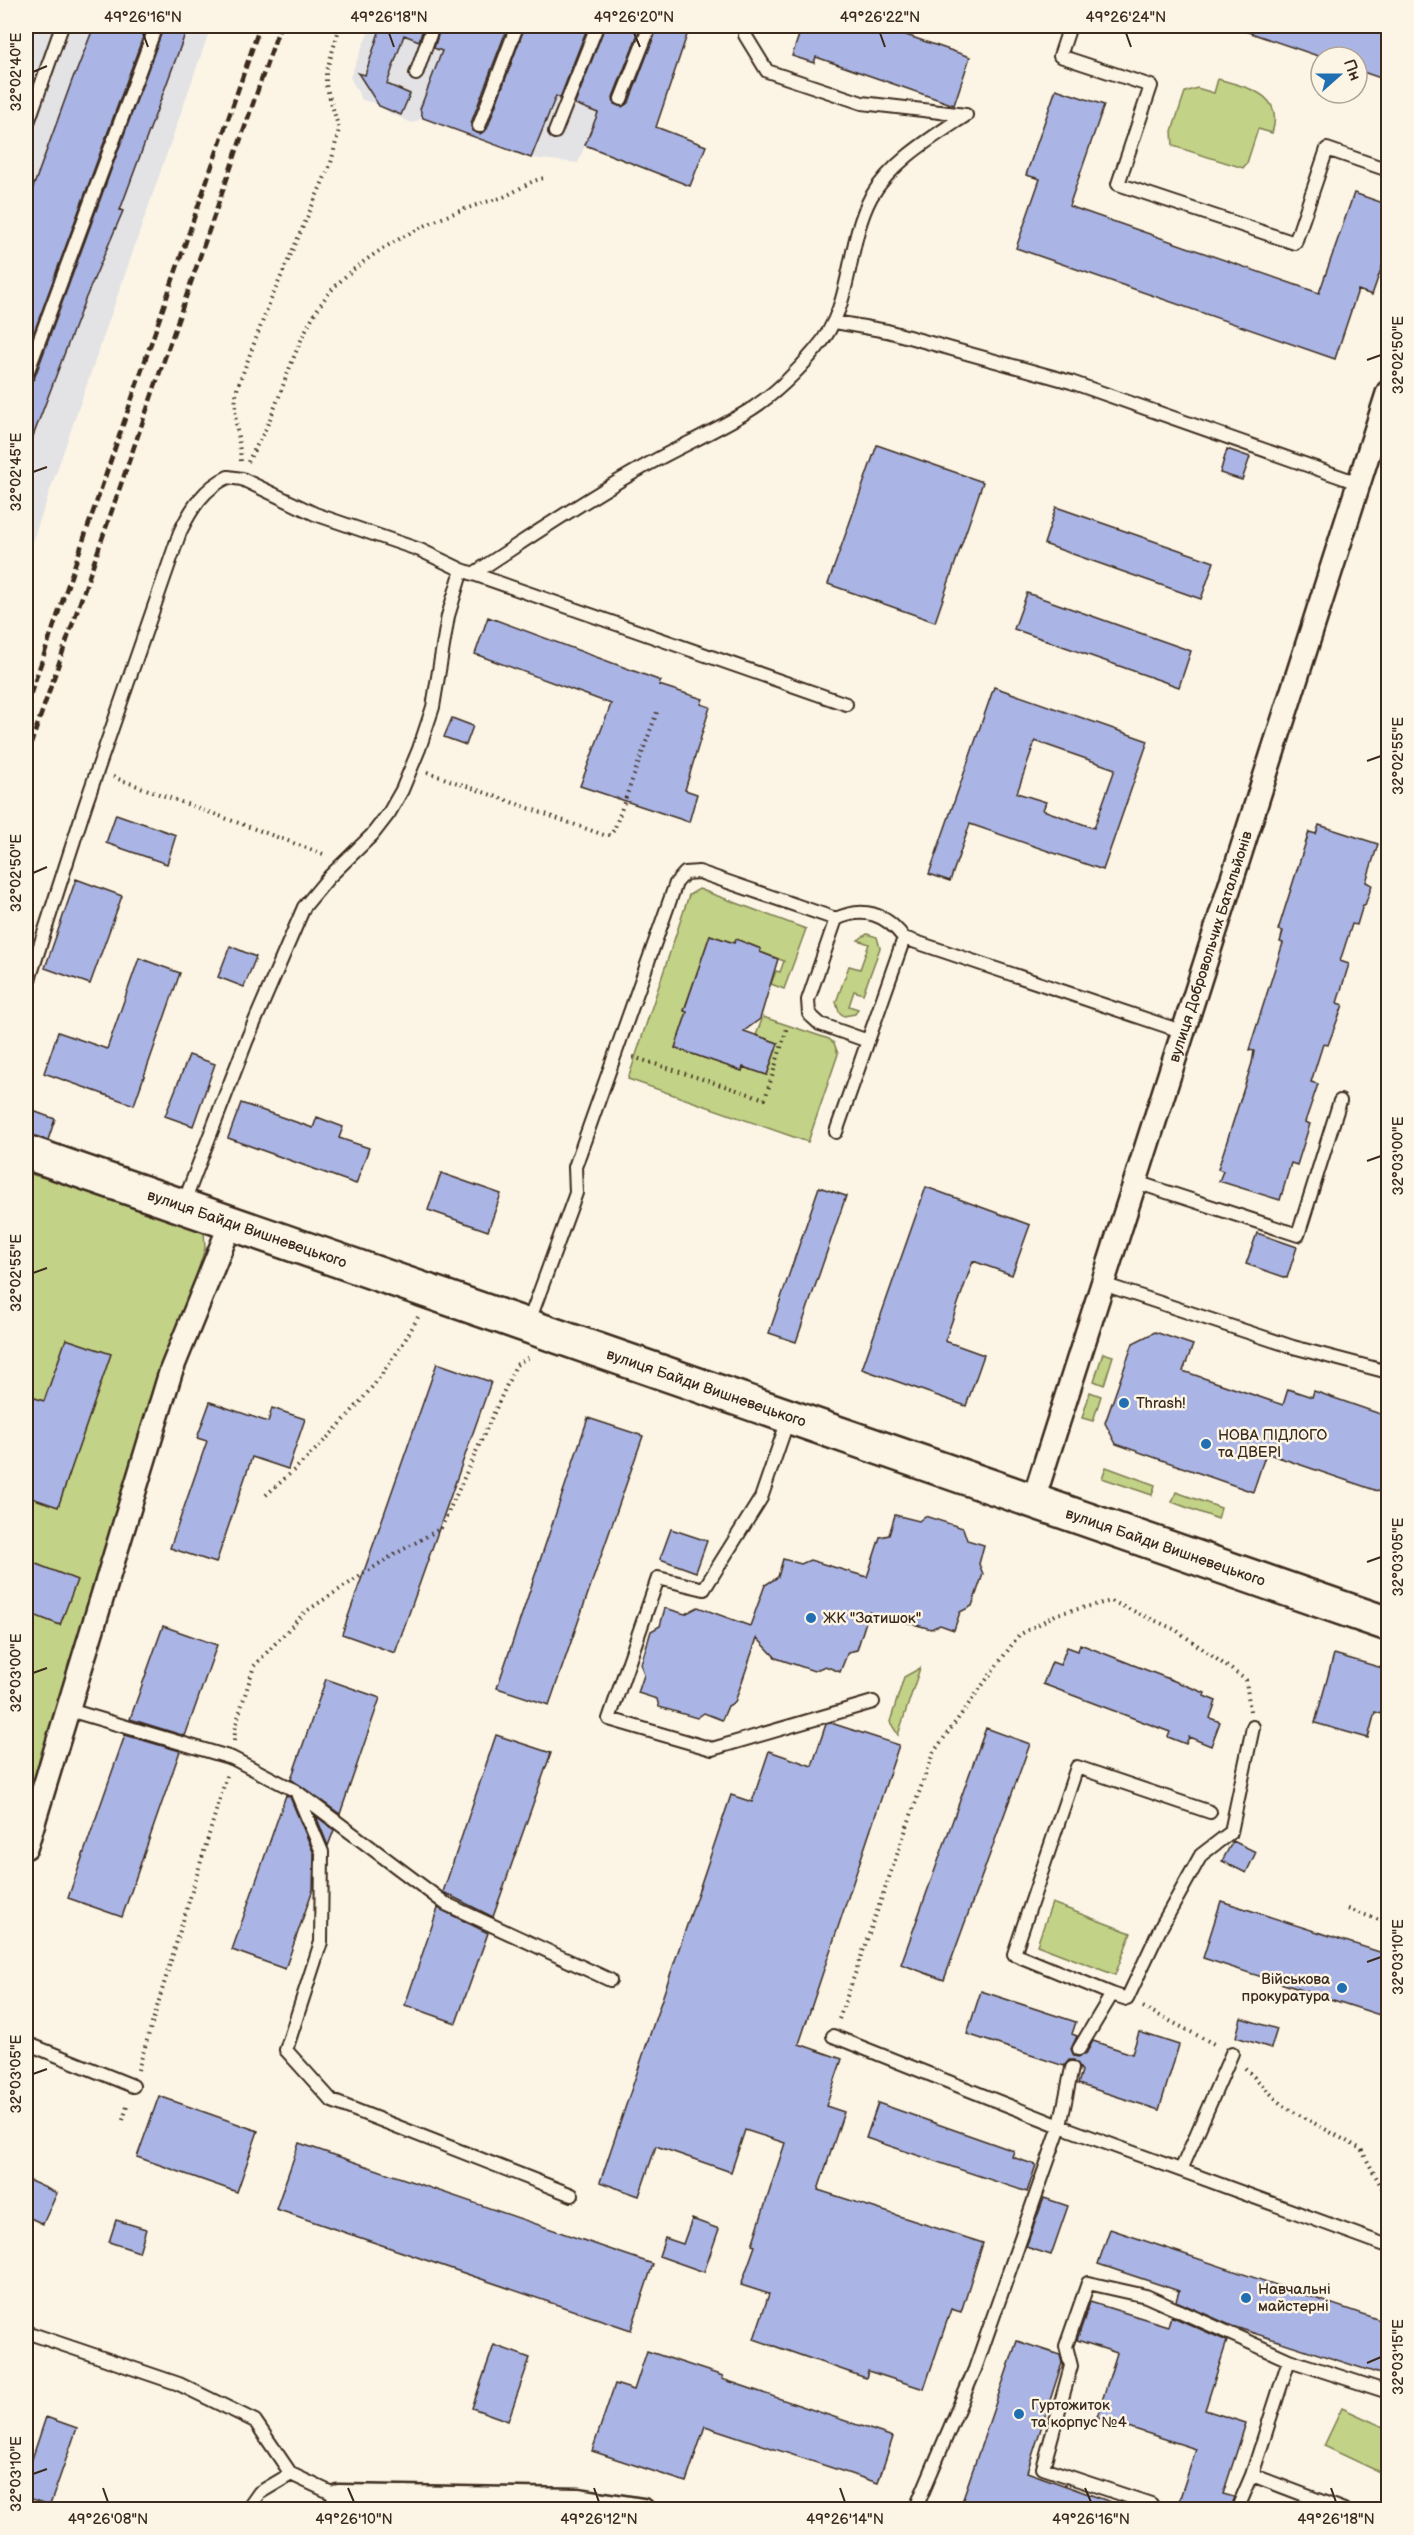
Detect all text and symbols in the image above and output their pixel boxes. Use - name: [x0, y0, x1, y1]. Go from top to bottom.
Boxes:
- text: 49°26'16"N: [104, 8, 182, 27]
- text: 49°26'18"N: [350, 8, 428, 27]
- text: 49°26'20"N: [594, 8, 674, 27]
- text: 49°26'22"N: [840, 8, 920, 27]
- text: 49°26'24"N: [1086, 8, 1166, 27]
- text: 32°02'40"E: [7, 32, 26, 112]
- north arrow: [1309, 45, 1369, 105]
- text: Пн: [1339, 57, 1364, 84]
- text: 32°02'50"E: [1389, 316, 1408, 394]
- text: 32°02'45"E: [7, 433, 26, 511]
- text: 32°02'55"E: [1389, 717, 1408, 795]
- street label: вулиця Добровольчих Батальйонів: [1165, 829, 1257, 1065]
- text: 32°02'50"E: [7, 834, 26, 912]
- text: 32°03'00"E: [1389, 1116, 1408, 1196]
- street label: вулиця Байди Вишневецького: [145, 1186, 349, 1273]
- text: 32°02'55"E: [7, 1234, 26, 1312]
- street label: вулиця Байди Вишневецького: [604, 1345, 809, 1432]
- place label: Thrash!: [1136, 1394, 1185, 1413]
- marker: Thrash!: [1117, 1396, 1131, 1410]
- place label: НОВА ПІДЛОГО та ДВЕРІ: [1218, 1426, 1327, 1462]
- marker: НОВА ПІДЛОГО та ДВЕРІ: [1199, 1437, 1213, 1451]
- street label: вулиця Байди Вишневецького: [1063, 1504, 1268, 1591]
- text: 32°03'05"E: [1389, 1517, 1408, 1596]
- place label: ЖК "Затишок": [823, 1609, 921, 1628]
- marker: ЖК "Затишок": [804, 1611, 818, 1625]
- text: 32°03'00"E: [7, 1633, 26, 1713]
- text: 32°03'10"E: [1389, 1919, 1408, 1995]
- place label: Військова прокуратура: [1242, 1970, 1330, 2006]
- marker: Військова прокуратура: [1335, 1981, 1349, 1995]
- text: 32°03'05"E: [7, 2034, 26, 2113]
- place label: Навчальні майстерні: [1258, 2280, 1331, 2316]
- marker: Навчальні майстерні: [1239, 2291, 1253, 2305]
- text: 32°03'15"E: [1389, 2319, 1408, 2395]
- place label: Гуртожиток та корпус №4: [1031, 2396, 1127, 2432]
- marker: Гуртожиток та корпус №4: [1012, 2407, 1026, 2421]
- text: 32°03'10"E: [7, 2436, 26, 2512]
- text: 49°26'08"N: [68, 2510, 148, 2529]
- text: 49°26'10"N: [315, 2510, 393, 2529]
- text: 49°26'12"N: [560, 2510, 638, 2529]
- text: 49°26'14"N: [806, 2510, 884, 2529]
- text: 49°26'16"N: [1052, 2510, 1130, 2529]
- text: 49°26'18"N: [1297, 2510, 1375, 2529]

